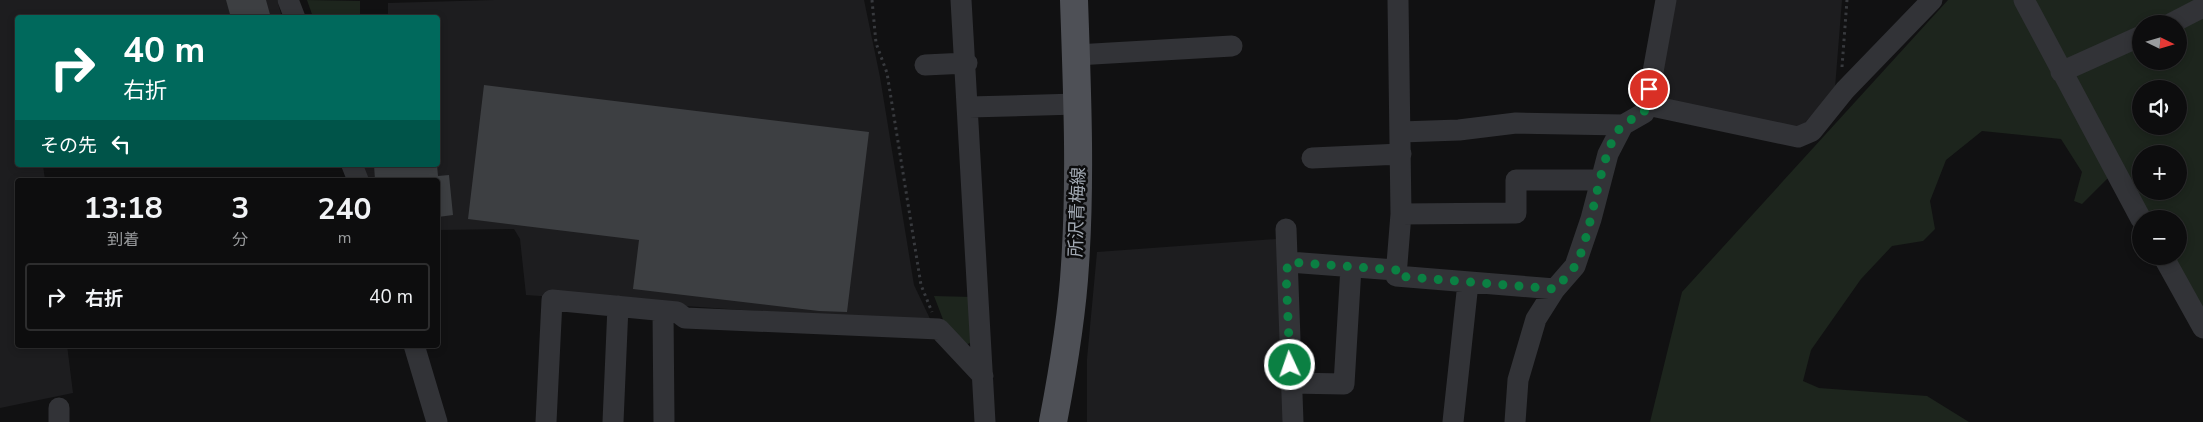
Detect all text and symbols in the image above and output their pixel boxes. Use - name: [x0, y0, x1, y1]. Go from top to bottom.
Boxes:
- north arrow: [2132, 15, 2188, 70]
- map controls: [2132, 15, 2187, 265]
- text: 40 m: [123, 27, 205, 74]
- icon: right: [40, 35, 105, 100]
- pin: [1628, 68, 1670, 110]
- icon: arrive: [1635, 75, 1663, 103]
- text: 右折: [123, 76, 167, 106]
- button: sound: [2132, 80, 2187, 135]
- icon: left: [107, 130, 135, 158]
- text: その先: [40, 133, 97, 159]
- button: +: [2132, 145, 2187, 200]
- street label: 所沢青梅線: [1063, 167, 1091, 257]
- text: 13:18: [83, 188, 163, 229]
- text: 3: [231, 188, 249, 229]
- text: 240: [318, 189, 372, 230]
- button: −: [2132, 210, 2187, 265]
- text: m: [338, 227, 351, 249]
- text: 到着: [107, 229, 139, 251]
- text: 分: [232, 229, 248, 251]
- icon: right: [42, 283, 70, 311]
- text: 40 m: [369, 284, 413, 310]
- text: 右折: [85, 286, 123, 312]
- position arrow: [1263, 338, 1315, 390]

